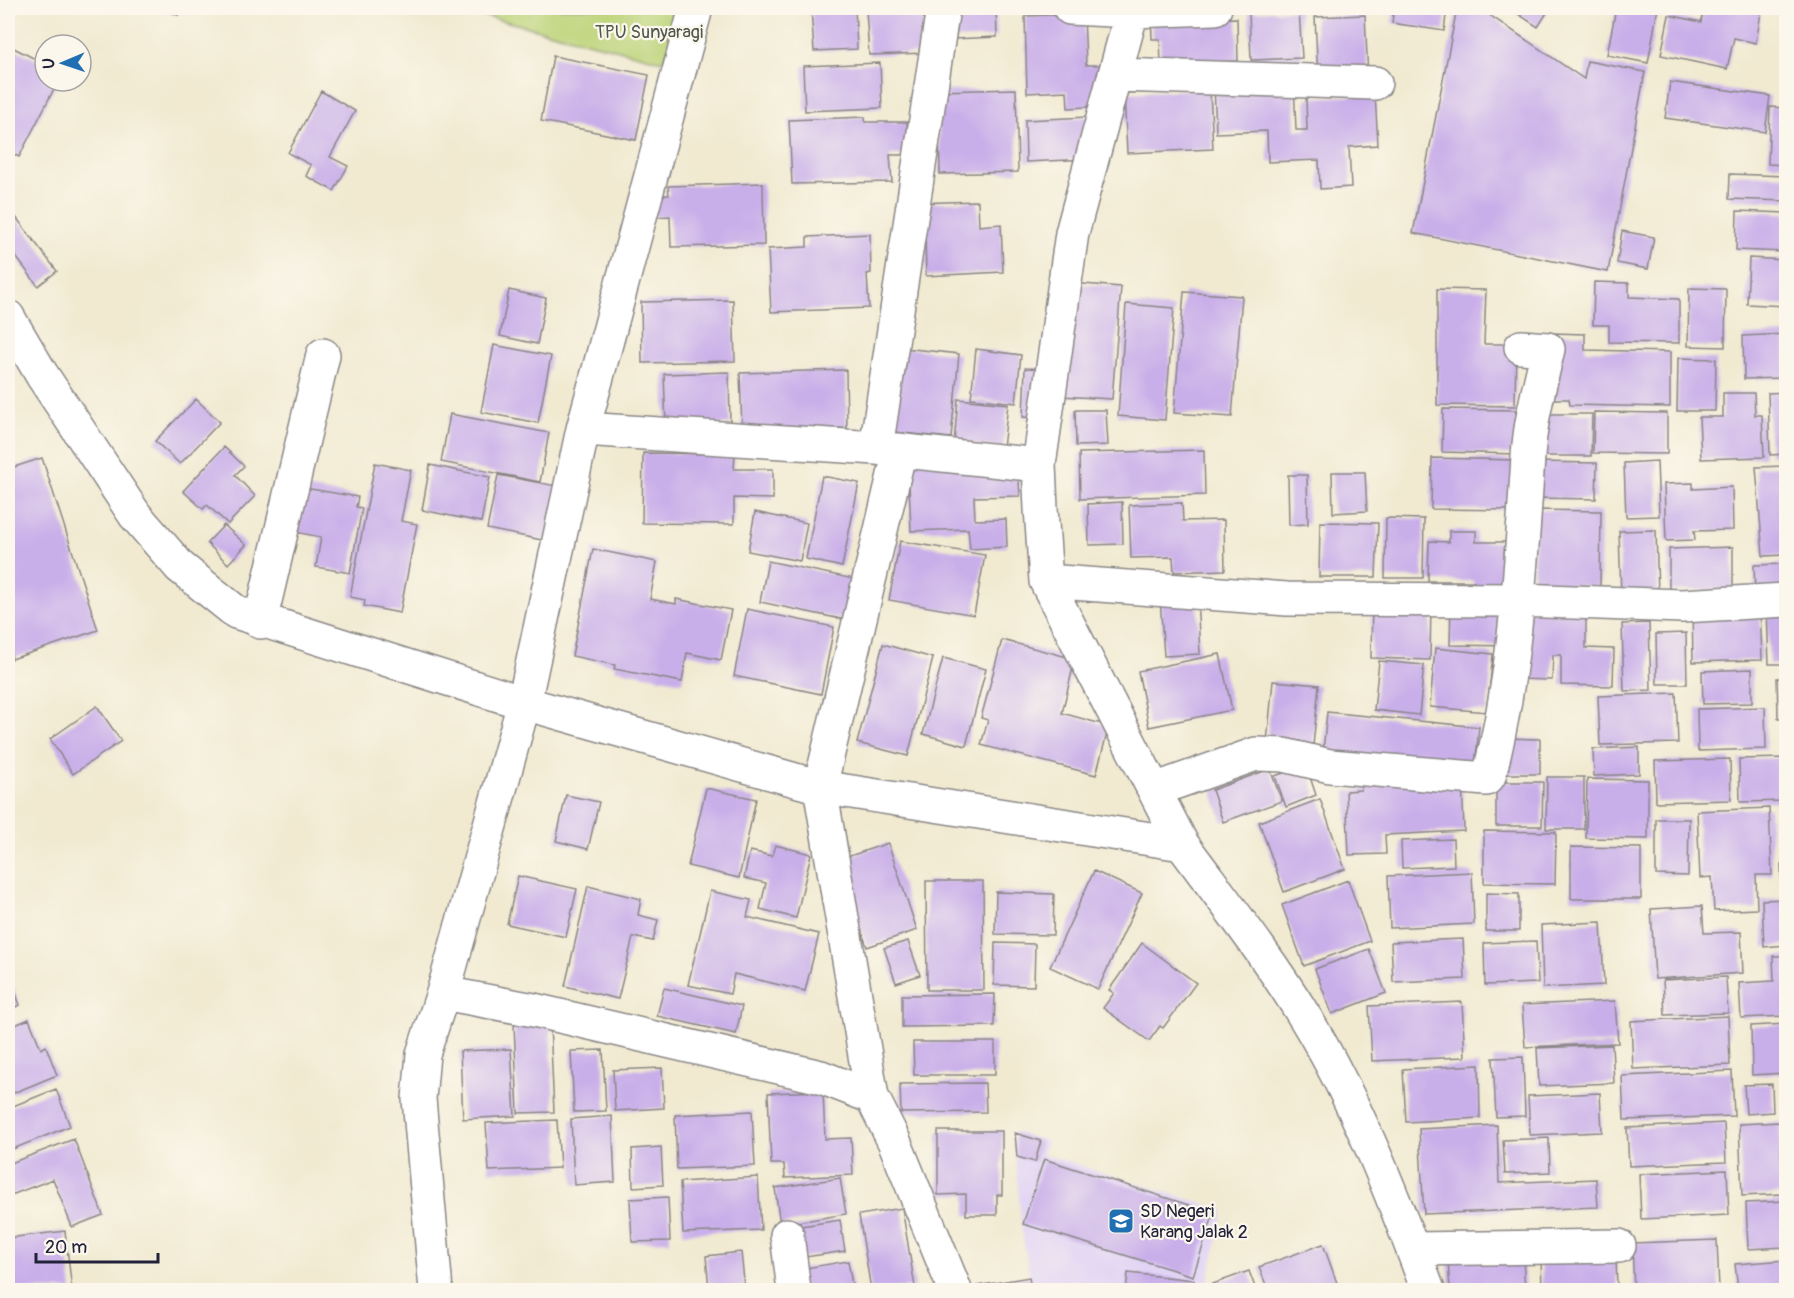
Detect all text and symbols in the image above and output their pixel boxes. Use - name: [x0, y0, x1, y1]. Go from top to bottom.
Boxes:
- park label: TPU Sunyaragi: [595, 21, 703, 44]
- north arrow: [33, 33, 93, 93]
- text: U: [39, 57, 59, 69]
- place label: SD Negeri Karang Jalak 2: [1140, 1200, 1248, 1244]
- school or university icon: SD Negeri Karang Jalak 2: [1106, 1206, 1136, 1236]
- scale bar: [36, 1226, 158, 1264]
- text: 20 m: [45, 1236, 87, 1259]

